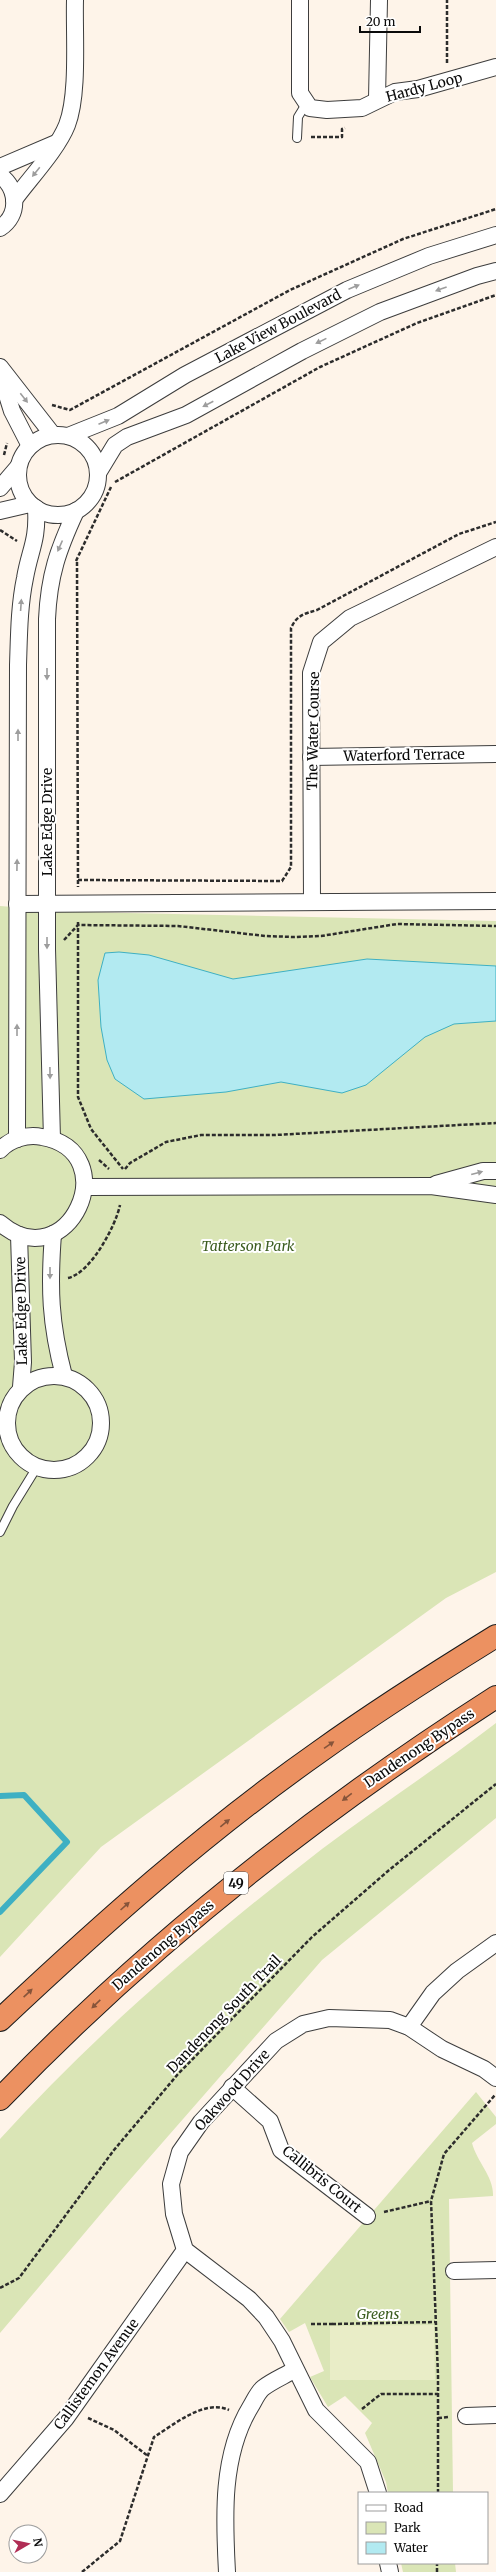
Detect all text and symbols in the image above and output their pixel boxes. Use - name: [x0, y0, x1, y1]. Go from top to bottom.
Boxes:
- scale bar: [360, 8, 420, 34]
- text: 20 m: [366, 14, 395, 29]
- street label: Hardy Loop: [384, 68, 465, 106]
- one-way arrow: [31, 166, 40, 177]
- one-way arrow: [348, 284, 359, 290]
- street label: Lake View Boulevard: [212, 285, 345, 367]
- one-way arrow: [434, 287, 446, 293]
- one-way arrow: [316, 338, 327, 344]
- one-way arrow: [20, 392, 29, 403]
- one-way arrow: [202, 401, 214, 407]
- one-way arrow: [99, 419, 110, 425]
- one-way arrow: [57, 541, 63, 553]
- one-way arrow: [18, 599, 25, 611]
- one-way arrow: [44, 668, 50, 681]
- street label: The Water Course: [303, 672, 323, 790]
- one-way arrow: [15, 728, 21, 741]
- street label: Waterford Terrace: [342, 745, 465, 765]
- street label: Lake Edge Drive: [38, 768, 56, 876]
- one-way arrow: [14, 858, 20, 871]
- one-way arrow: [44, 937, 50, 950]
- one-way arrow: [14, 1023, 20, 1036]
- one-way arrow: [47, 1067, 53, 1080]
- one-way arrow: [471, 1170, 483, 1176]
- park label: Tatterson Park: [202, 1237, 295, 1255]
- street label: Lake Edge Drive: [11, 1257, 31, 1365]
- one-way arrow: [47, 1267, 53, 1280]
- street label: Dandenong Bypass: [360, 1704, 478, 1792]
- one-way arrow: [323, 1741, 334, 1749]
- one-way arrow: [342, 1793, 353, 1801]
- one-way arrow: [220, 1819, 230, 1828]
- road number: 49: [224, 1872, 248, 1894]
- street label: Dandenong Bypass: [108, 1896, 218, 1994]
- one-way arrow: [120, 1902, 130, 1911]
- street label: Dandenong South Trail: [163, 1951, 285, 2077]
- one-way arrow: [23, 1989, 33, 1998]
- one-way arrow: [91, 2000, 101, 2009]
- street label: Oakwood Drive: [191, 2046, 273, 2134]
- street label: Callibris Court: [279, 2142, 366, 2217]
- park label: Greens: [357, 2305, 400, 2323]
- street label: Callistemon Avenue: [50, 2315, 142, 2433]
- legend: [358, 2492, 488, 2564]
- text: Road: [394, 2500, 423, 2515]
- text: Park: [394, 2520, 421, 2535]
- north arrow: [8, 2524, 48, 2564]
- text: N: [30, 2537, 46, 2548]
- text: Water: [393, 2540, 429, 2555]

